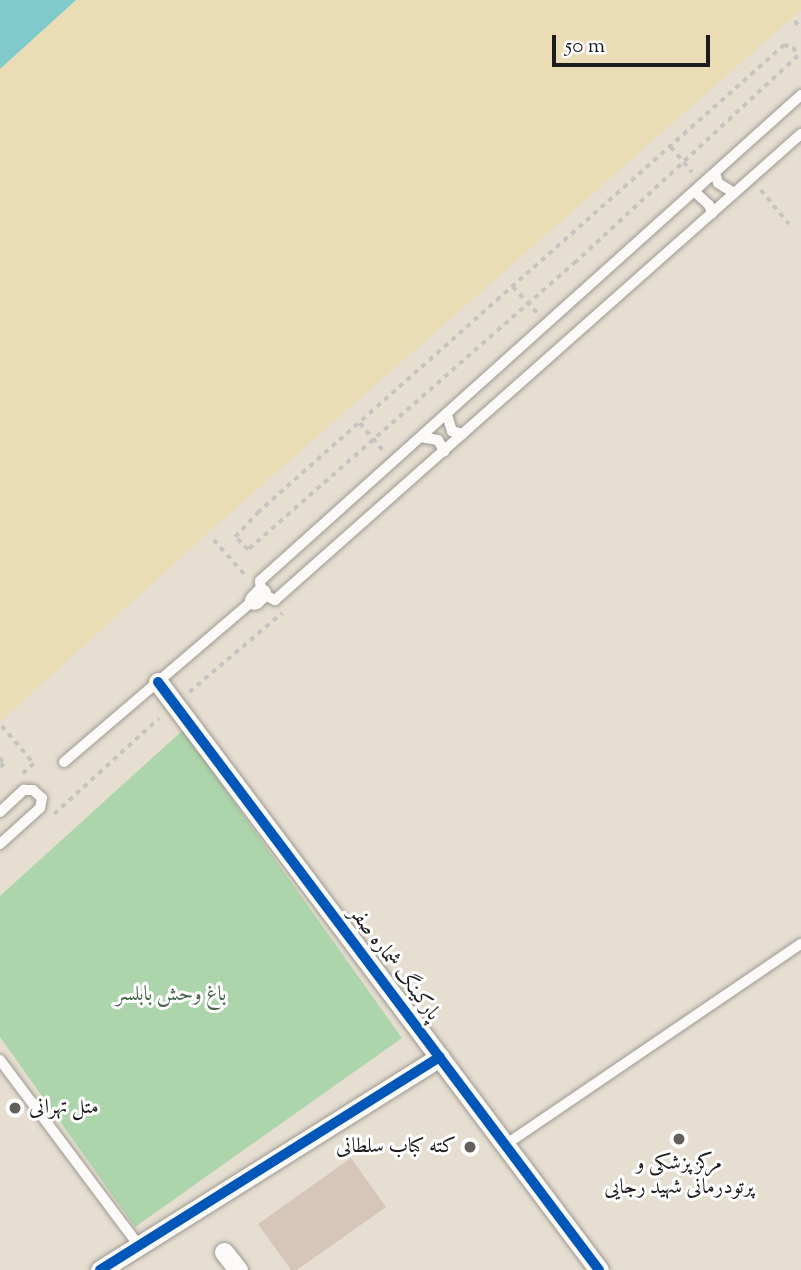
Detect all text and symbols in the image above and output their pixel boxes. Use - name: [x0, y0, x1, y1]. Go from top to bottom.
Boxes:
- scale bar: [556, 21, 714, 65]
- text: 50 m: [565, 32, 605, 62]
- street label: پارکینگ شماره صفر: [343, 902, 445, 1026]
- park label: باغ وحش بابلسر: [116, 982, 226, 1008]
- place label: متل تهرانی: [29, 1095, 99, 1121]
- marker: متل تهرانی: [7, 1100, 23, 1116]
- marker: مرکز پزشکی و پرتودرمانی شهید رجایی: [669, 1129, 689, 1149]
- place label: کته کباب سلطانی: [336, 1134, 456, 1160]
- marker: کته کباب سلطانی: [462, 1139, 478, 1155]
- place label: مرکز پزشکی و پرتودرمانی شهید رجایی: [604, 1151, 754, 1201]

